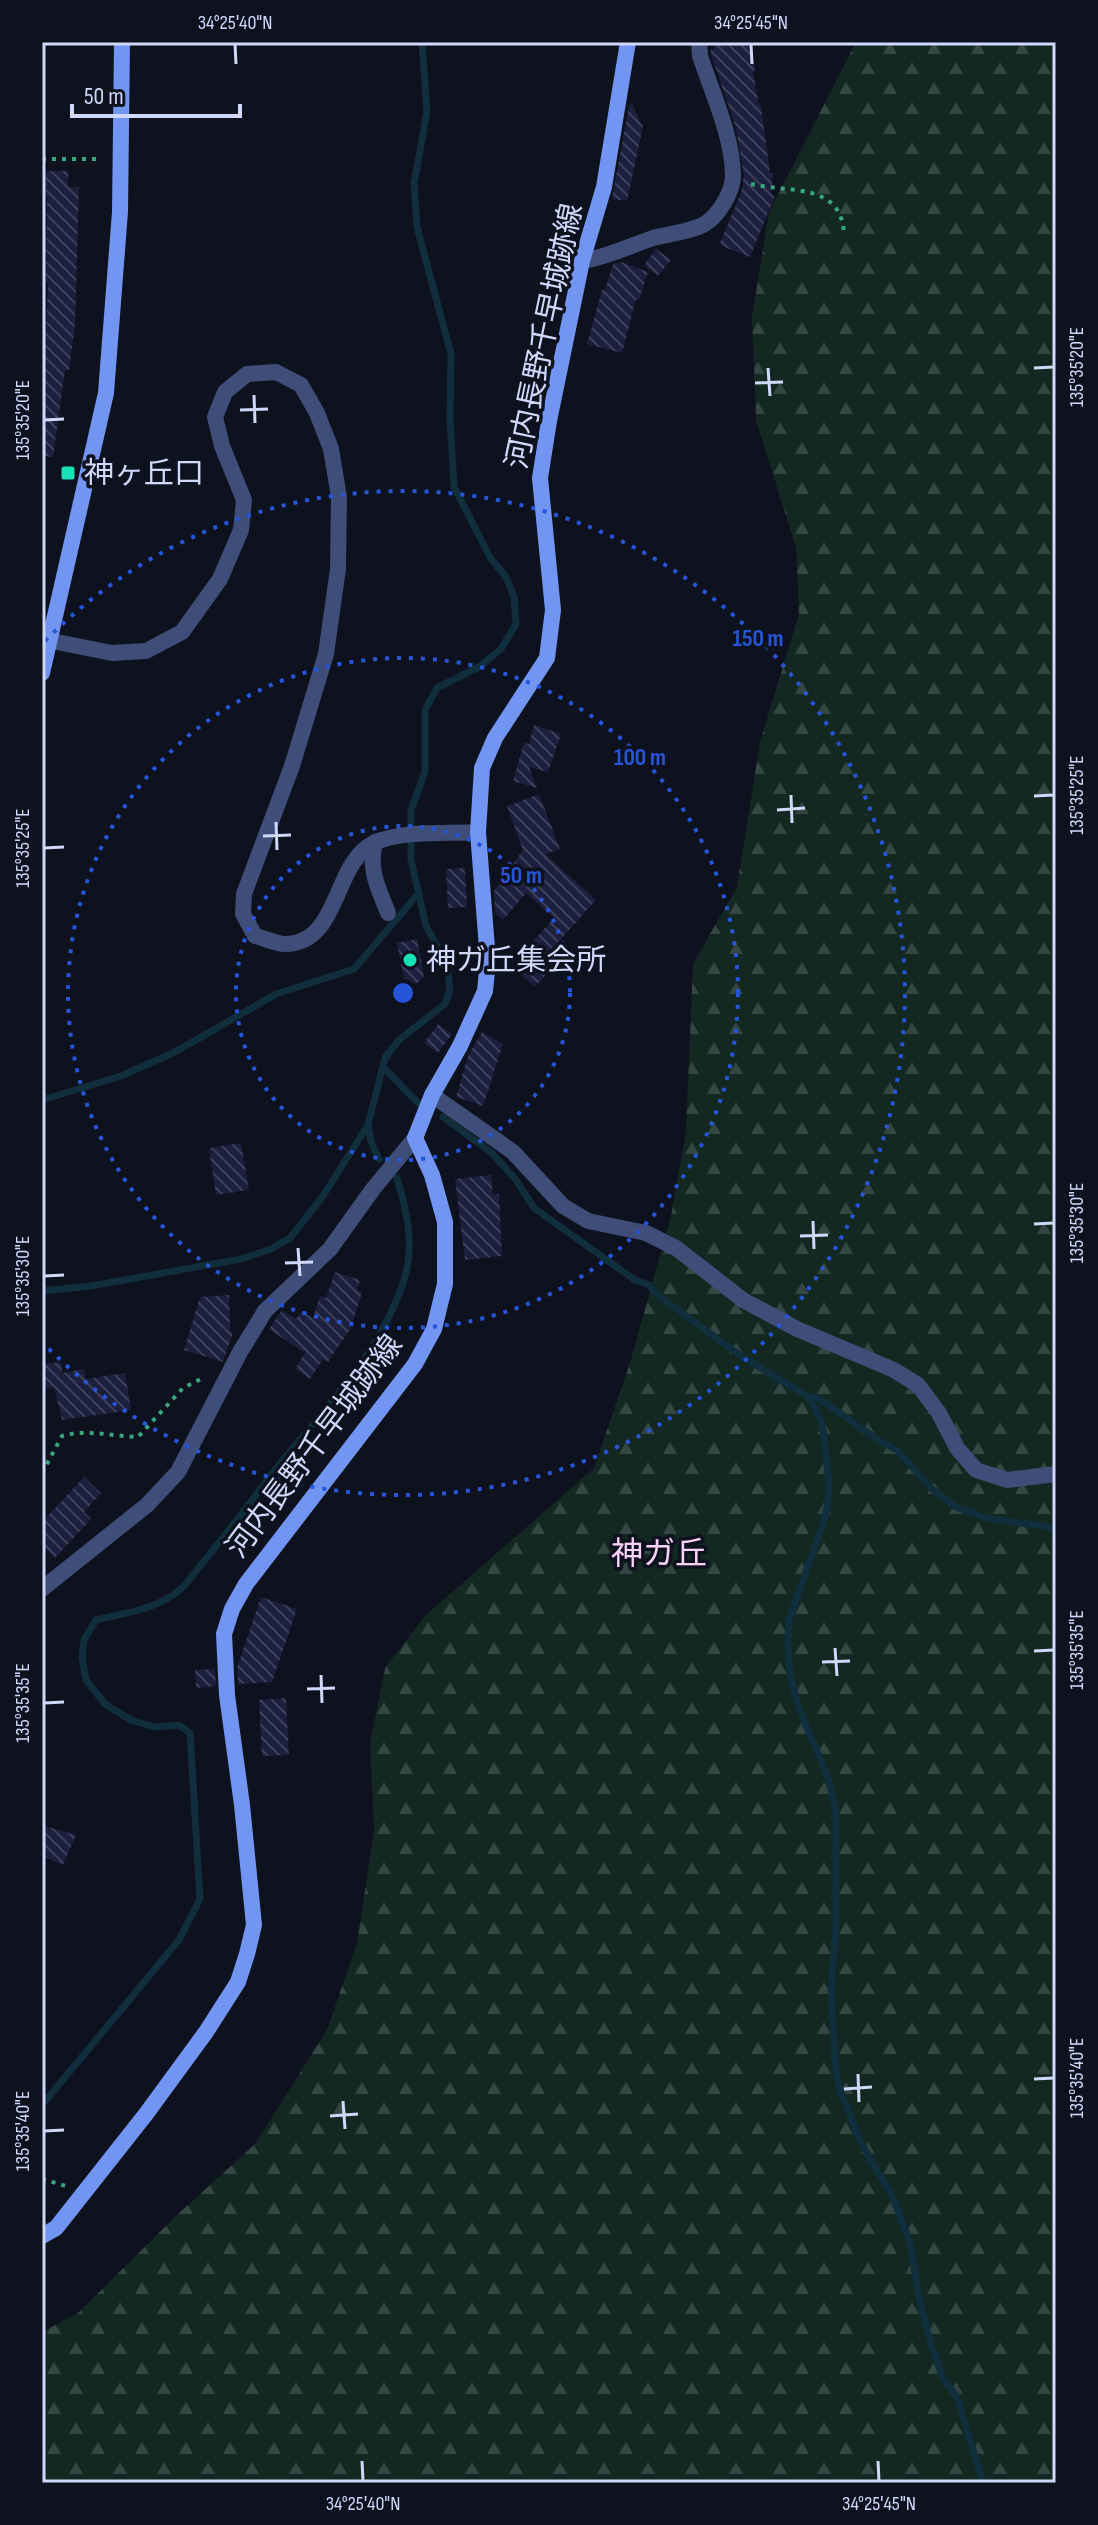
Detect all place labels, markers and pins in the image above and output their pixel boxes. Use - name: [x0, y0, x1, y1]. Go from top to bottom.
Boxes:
- place label: 神ヶ丘口: [84, 456, 204, 492]
- marker: 神ヶ丘口: [59, 464, 77, 482]
- place label: 神ガ丘集会所: [426, 943, 606, 979]
- marker: 神ガ丘集会所: [401, 951, 419, 969]
- centre of rings: [389, 979, 417, 1007]

